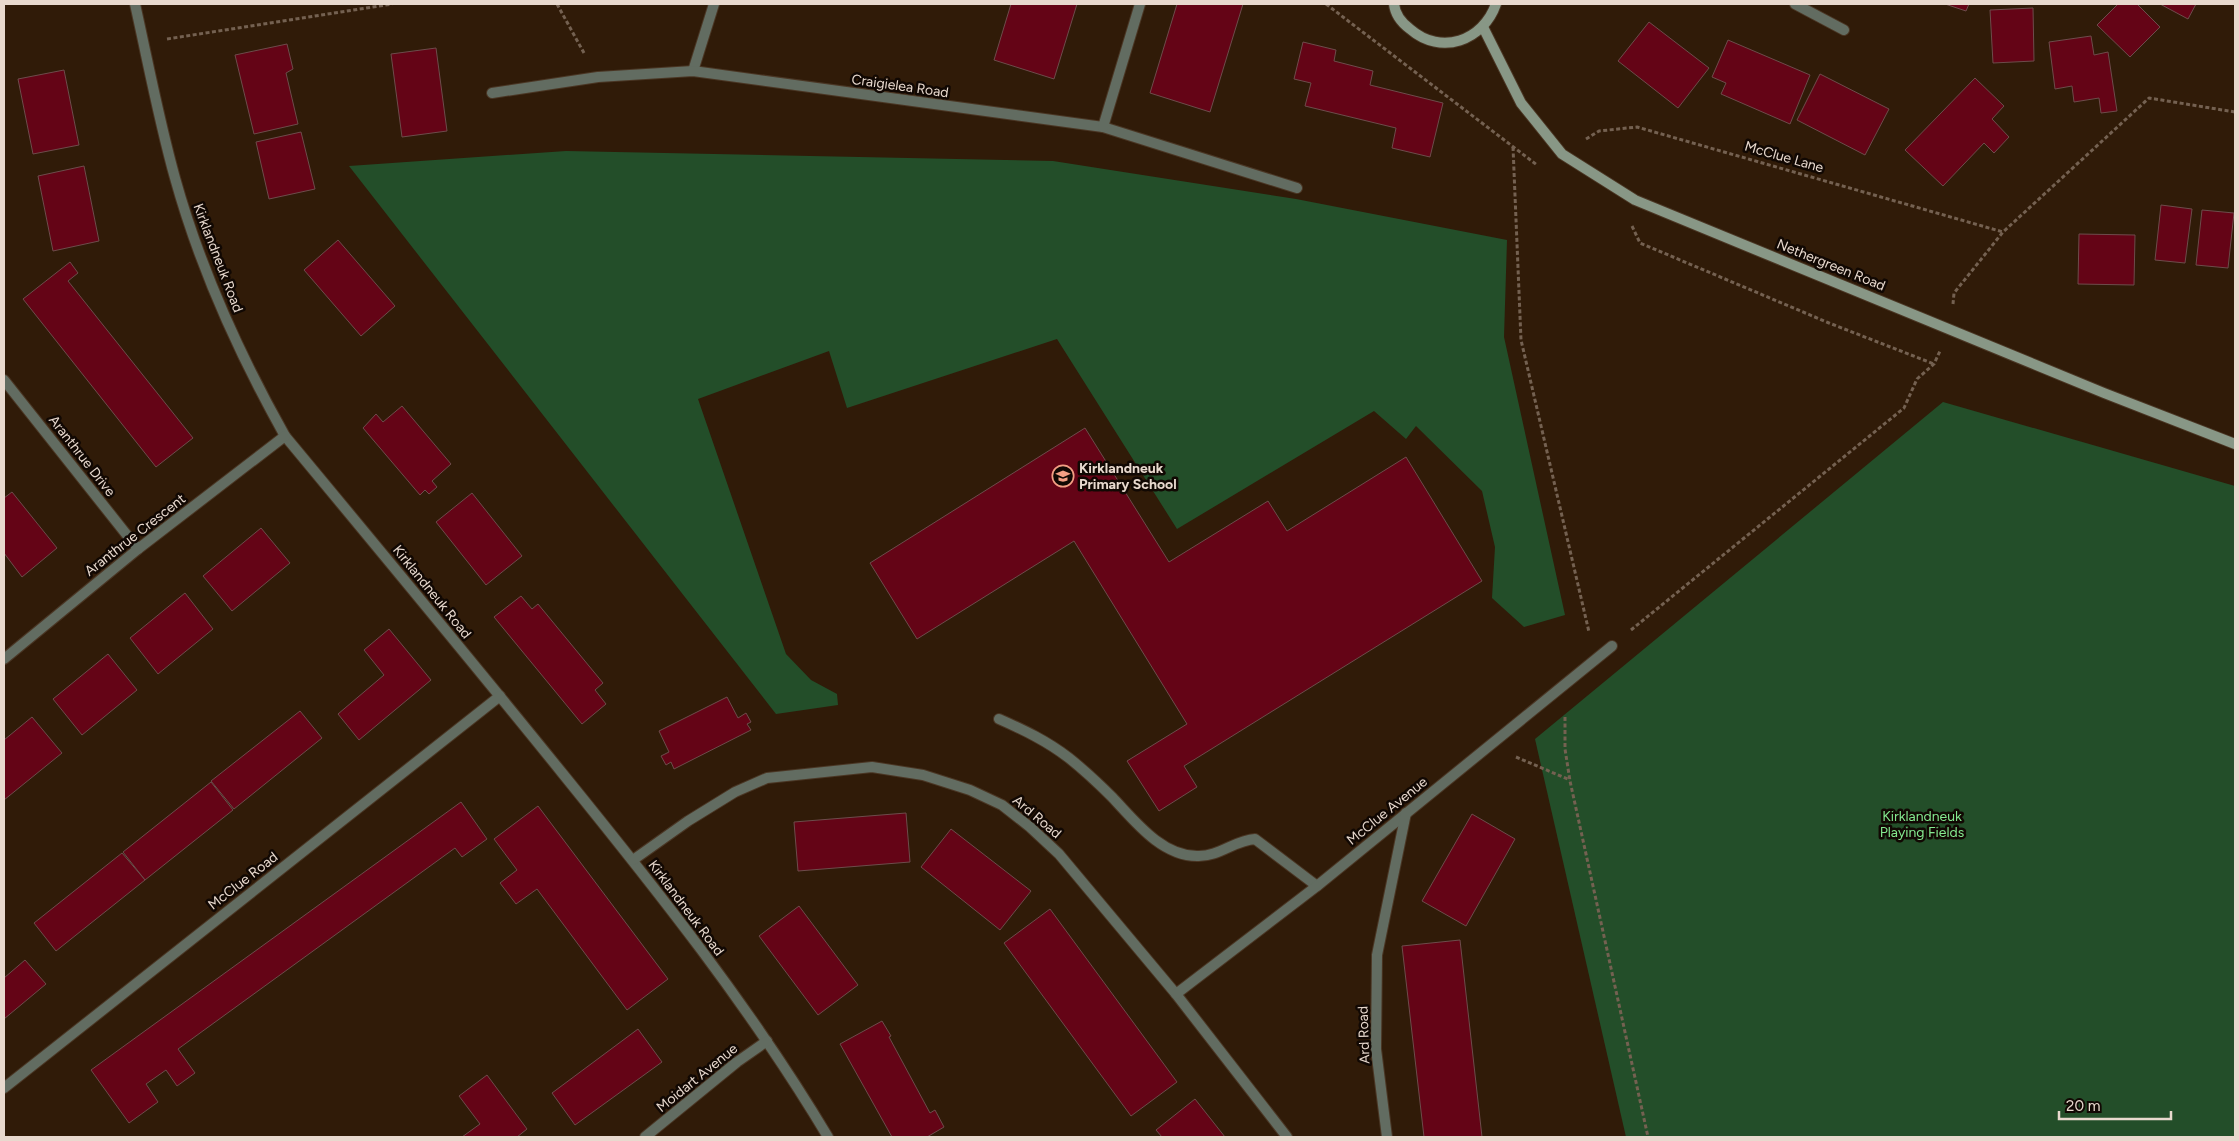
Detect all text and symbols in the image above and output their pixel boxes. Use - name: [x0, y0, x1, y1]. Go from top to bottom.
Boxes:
- street label: Craigielea Road: [850, 71, 950, 101]
- street label: McClue Lane: [1743, 138, 1826, 176]
- street label: Kirklandneuk Road: [189, 201, 247, 315]
- street label: Nethergreen Road: [1774, 235, 1888, 295]
- street label: Aranthrue Drive: [45, 412, 119, 500]
- place label: Kirklandneuk Primary School: [1079, 460, 1177, 493]
- school or university icon: Kirklandneuk Primary School: [1051, 464, 1075, 488]
- street label: Aranthrue Crescent: [81, 490, 189, 580]
- street label: Kirklandneuk Road: [389, 542, 475, 642]
- street label: McClue Avenue: [1343, 773, 1431, 849]
- street label: Ard Road: [1009, 792, 1065, 842]
- park label: Kirklandneuk Playing Fields: [1880, 808, 1964, 841]
- street label: McClue Road: [205, 849, 281, 913]
- street label: Kirklandneuk Road: [645, 857, 727, 959]
- street label: Ard Road: [1354, 1006, 1374, 1064]
- street label: Moidart Avenue: [653, 1040, 741, 1116]
- scale bar: [2059, 1088, 2172, 1120]
- text: 20 m: [2066, 1097, 2100, 1115]

